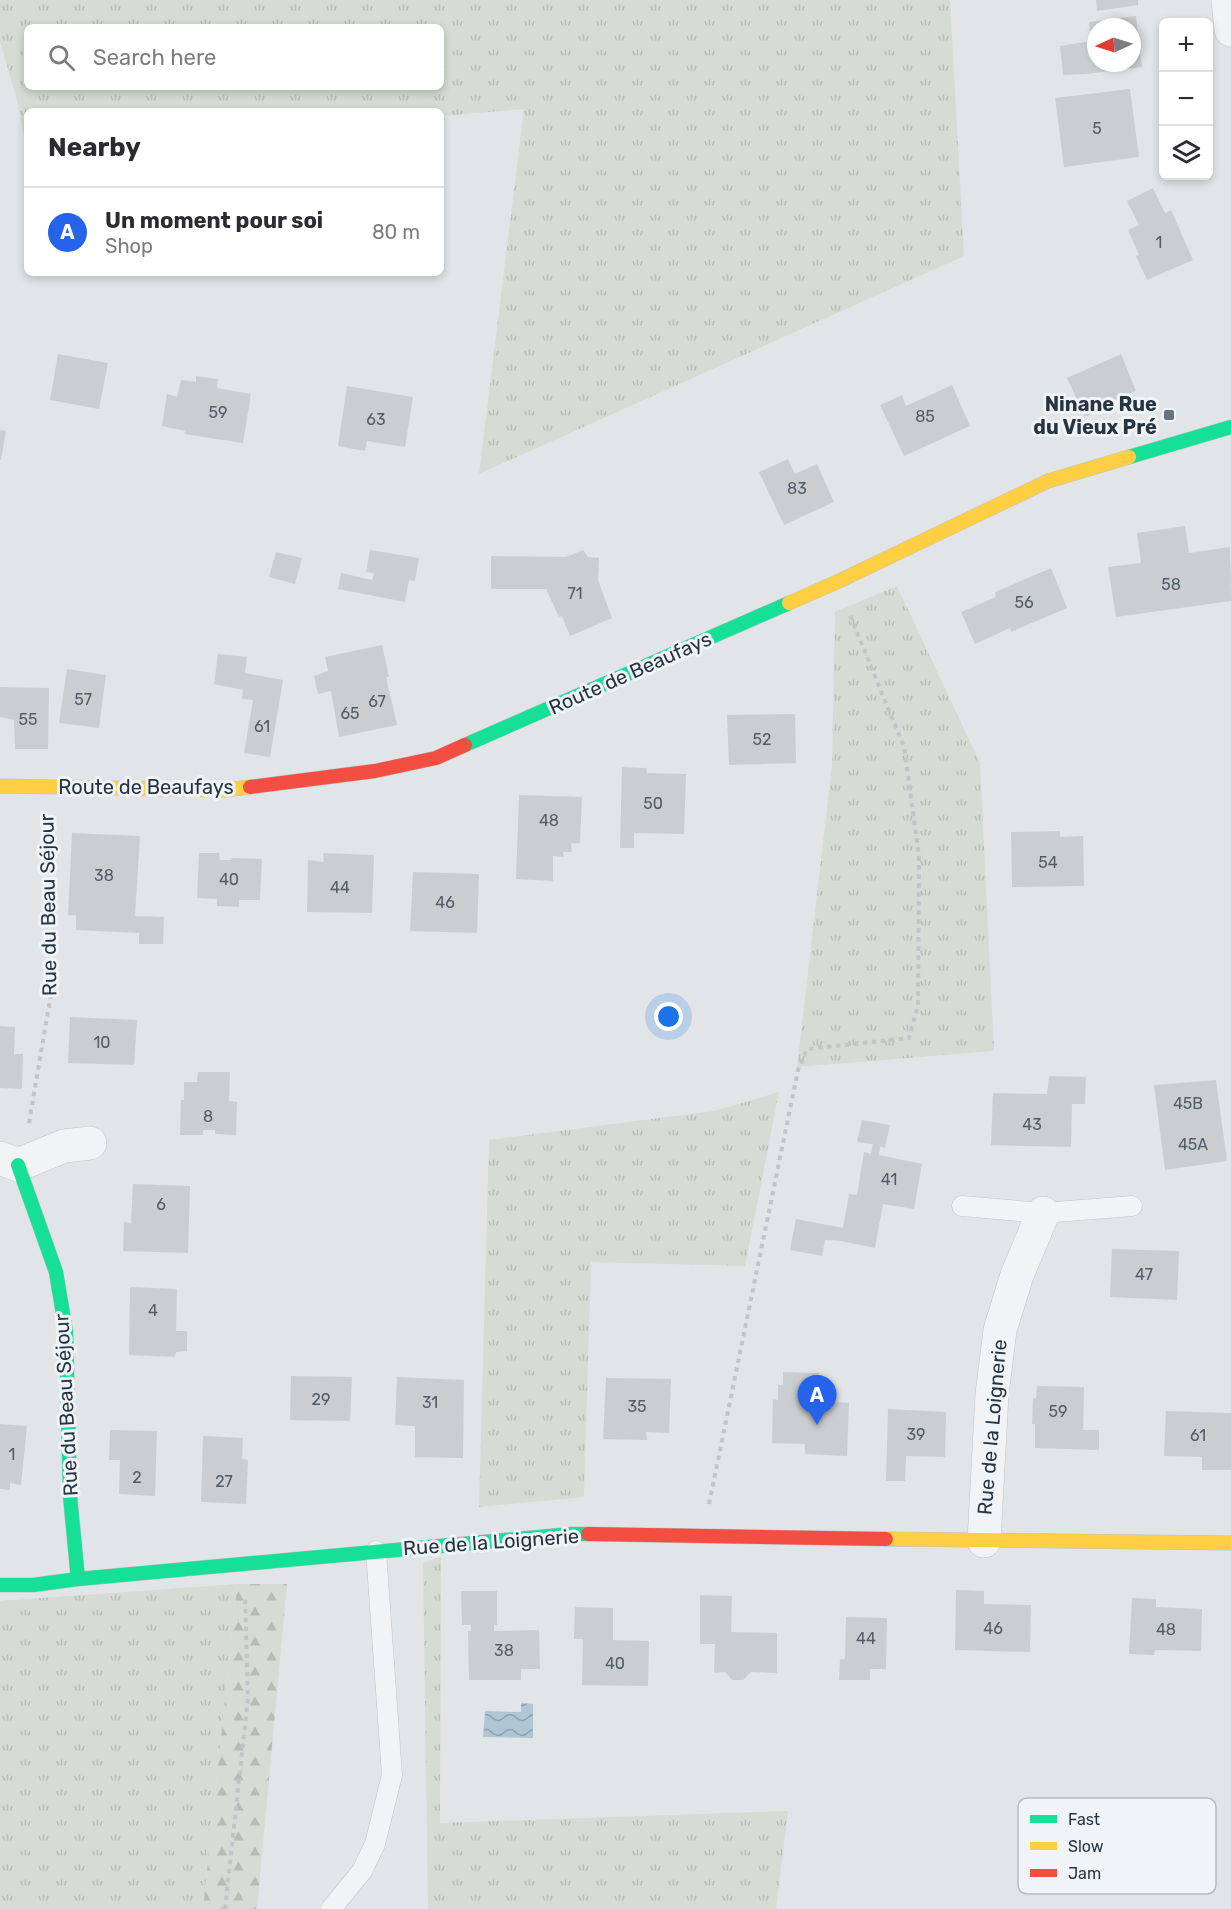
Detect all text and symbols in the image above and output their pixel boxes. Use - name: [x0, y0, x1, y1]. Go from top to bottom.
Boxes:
- north arrow: [1087, 18, 1141, 72]
- map controls: [1159, 18, 1213, 180]
- button: +: [1159, 18, 1213, 72]
- search box: [24, 24, 444, 90]
- icon: search: [45, 41, 78, 74]
- text: Search here: [93, 44, 216, 71]
- button: −: [1159, 72, 1213, 126]
- house number: 5: [1092, 119, 1102, 138]
- button: layers: [1159, 126, 1213, 180]
- text: Nearby: [48, 132, 141, 163]
- text: Un moment pour soi: [105, 207, 323, 234]
- text: A: [60, 220, 75, 244]
- text: 80 m: [372, 220, 420, 244]
- house number: 1: [1156, 233, 1162, 252]
- text: Shop: [105, 234, 153, 258]
- place label: Ninane Rue du Vieux Pré: [1033, 392, 1157, 439]
- house number: 59: [209, 403, 228, 422]
- house number: 85: [915, 407, 935, 426]
- marker: Ninane Rue du Vieux Pré: [1162, 408, 1176, 422]
- house number: 63: [366, 410, 386, 429]
- house number: 83: [787, 479, 807, 498]
- house number: 58: [1161, 575, 1181, 594]
- house number: 71: [567, 584, 583, 603]
- house number: 56: [1014, 593, 1034, 612]
- street label: Route de Beaufays: [545, 626, 715, 720]
- house number: 57: [74, 690, 92, 709]
- house number: 67: [368, 692, 386, 711]
- house number: 65: [340, 704, 360, 723]
- house number: 55: [18, 710, 38, 729]
- house number: 61: [254, 717, 270, 736]
- house number: 52: [753, 730, 771, 749]
- street label: Route de Beaufays: [58, 775, 234, 799]
- house number: 50: [643, 794, 663, 813]
- house number: 48: [539, 811, 559, 830]
- street label: Rue du Beau Séjour: [34, 813, 62, 996]
- house number: 54: [1038, 853, 1058, 872]
- house number: 38: [94, 866, 114, 885]
- house number: 40: [219, 870, 239, 889]
- house number: 44: [330, 878, 350, 897]
- house number: 46: [435, 893, 455, 912]
- your location: [654, 1002, 683, 1031]
- house number: 10: [93, 1033, 111, 1052]
- house number: 45B: [1173, 1094, 1203, 1113]
- house number: 8: [203, 1107, 213, 1126]
- house number: 43: [1022, 1115, 1042, 1134]
- house number: 45A: [1178, 1135, 1208, 1154]
- house number: 41: [881, 1170, 897, 1189]
- house number: 6: [156, 1195, 166, 1214]
- house number: 47: [1135, 1265, 1153, 1284]
- house number: 4: [148, 1301, 158, 1320]
- street label: Rue du Beau Séjour: [49, 1313, 83, 1497]
- street label: Rue de la Loignerie: [972, 1338, 1012, 1516]
- pin: A: [798, 1376, 836, 1425]
- house number: 29: [312, 1390, 330, 1409]
- house number: 31: [422, 1393, 438, 1412]
- house number: 35: [627, 1397, 647, 1416]
- house number: 59: [1049, 1402, 1068, 1421]
- house number: 39: [906, 1425, 926, 1444]
- house number: 61: [1190, 1426, 1206, 1445]
- house number: 1: [9, 1445, 15, 1464]
- house number: 2: [132, 1468, 142, 1487]
- house number: 27: [215, 1472, 233, 1491]
- street label: Rue de la Loignerie: [402, 1524, 580, 1560]
- house number: 46: [983, 1619, 1003, 1638]
- house number: 48: [1156, 1620, 1176, 1639]
- house number: 44: [856, 1629, 876, 1648]
- house number: 38: [494, 1641, 514, 1660]
- house number: 40: [605, 1654, 625, 1673]
- legend: [1018, 1798, 1216, 1894]
- text: Fast: [1068, 1810, 1100, 1829]
- text: Slow: [1068, 1837, 1104, 1856]
- text: Jam: [1068, 1864, 1101, 1883]

